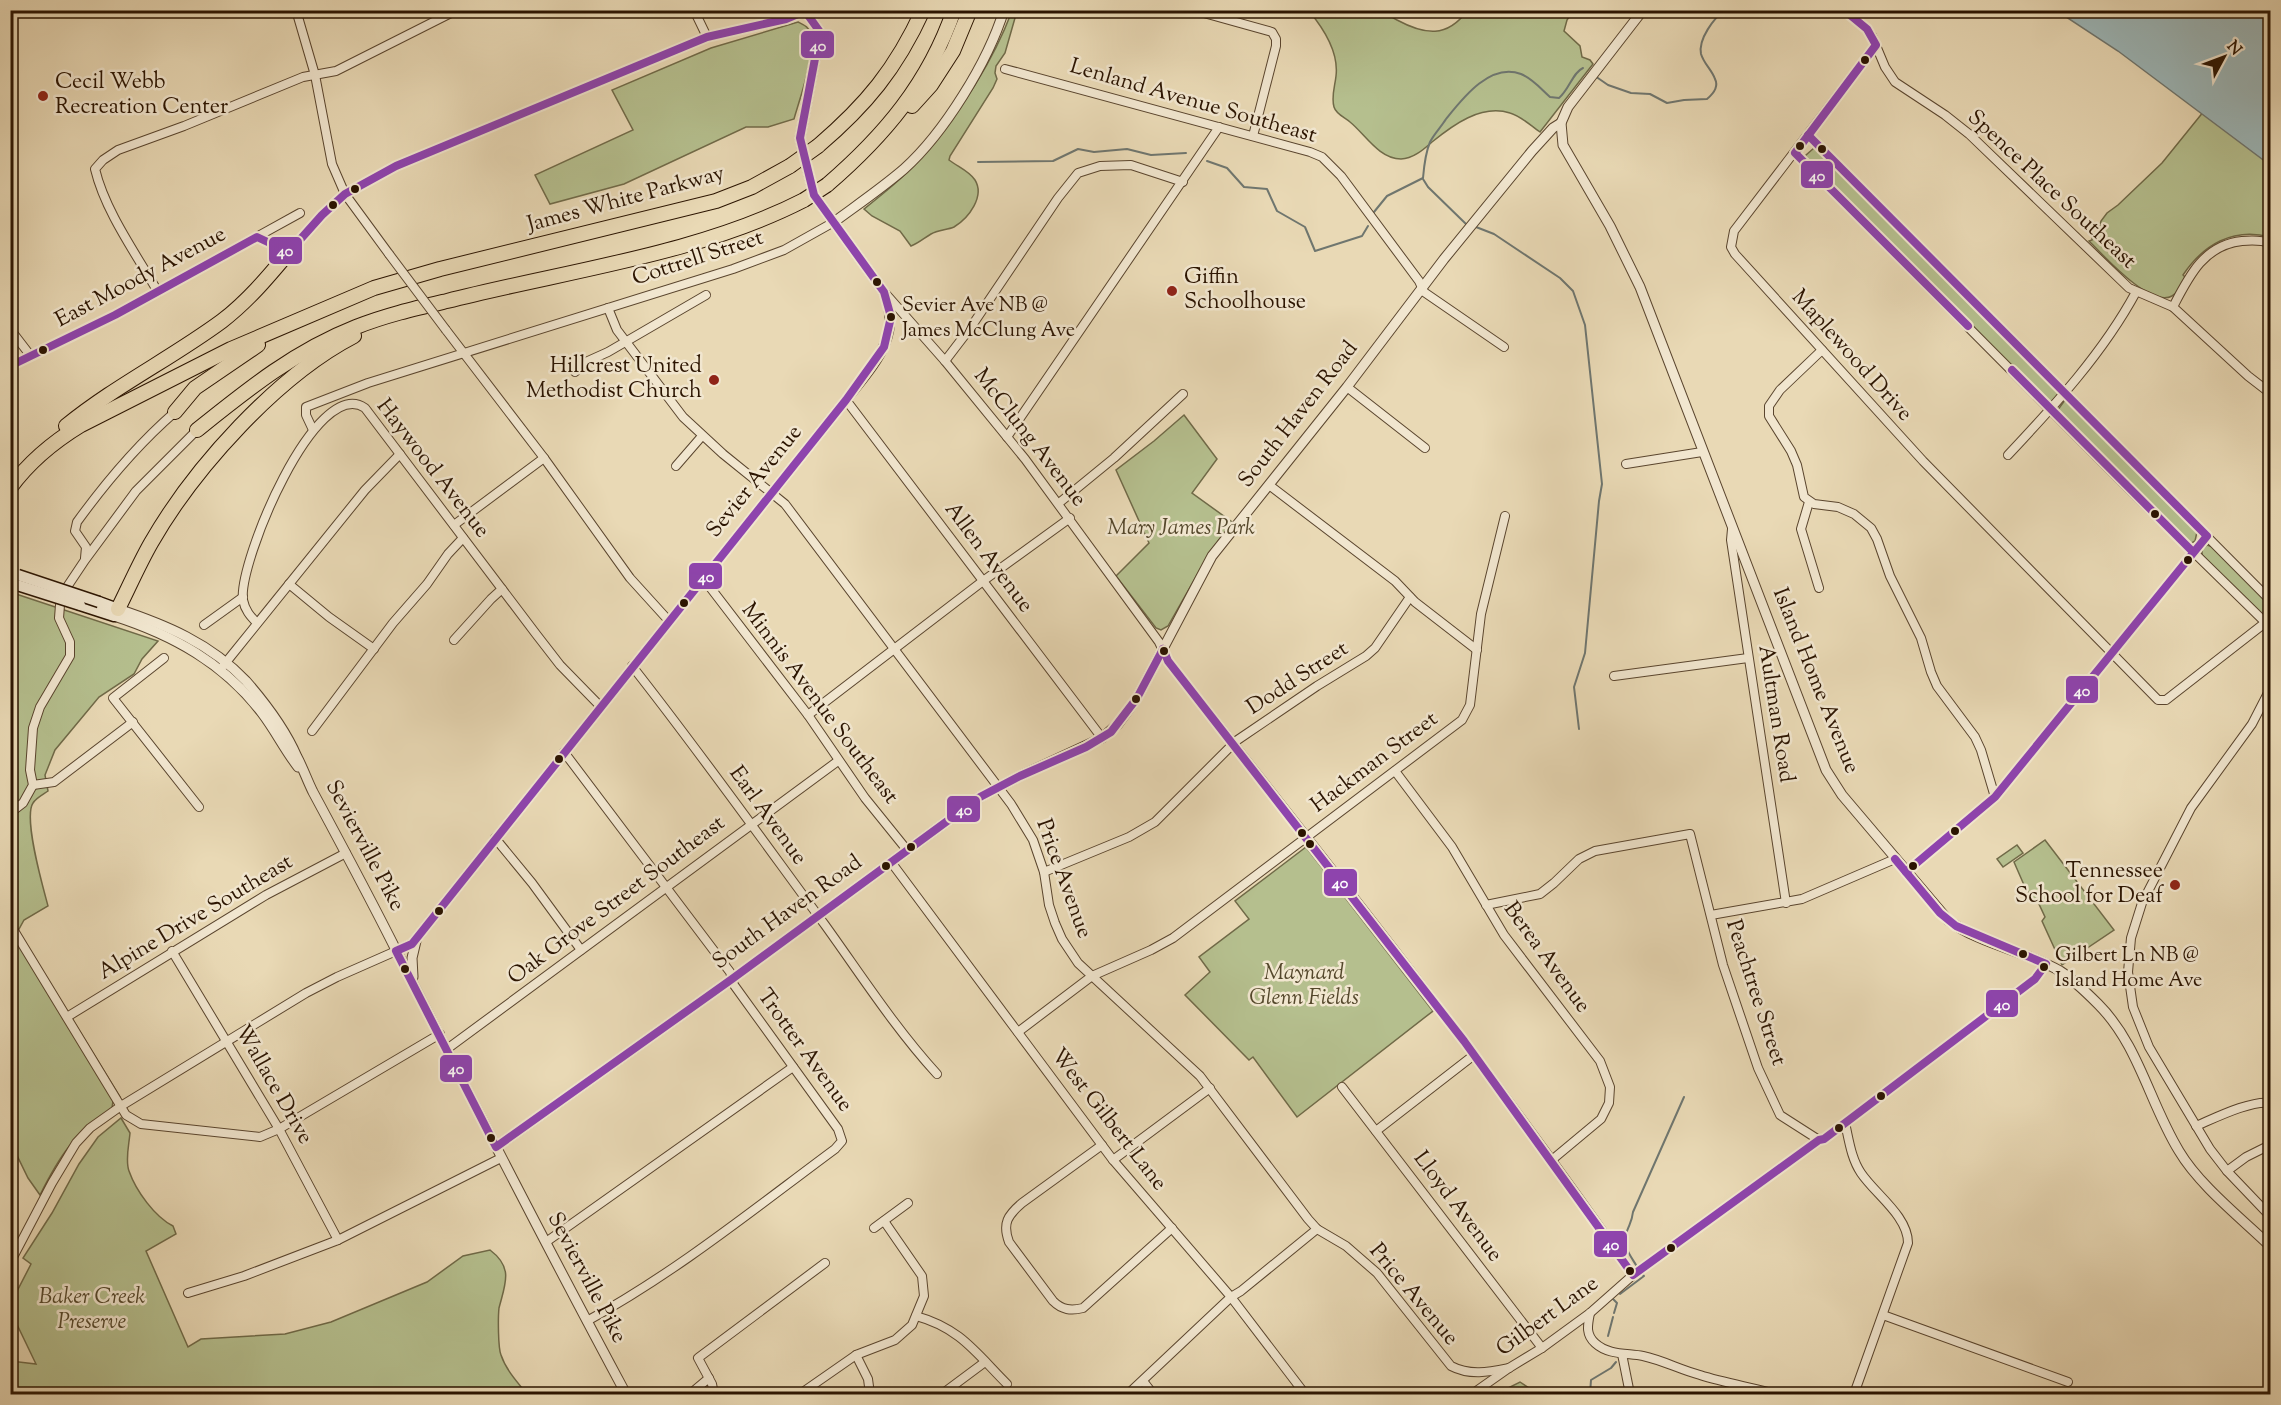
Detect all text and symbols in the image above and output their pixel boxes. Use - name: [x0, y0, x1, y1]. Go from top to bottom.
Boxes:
- north arrow: [2194, 27, 2254, 87]
- line badge: 40: [800, 30, 835, 59]
- text: 40: [809, 36, 827, 59]
- text: N: [2221, 36, 2246, 61]
- street label: Lenland Avenue Southeast: [1066, 51, 1321, 153]
- unlabelled marker: [1859, 54, 1871, 66]
- place label: Cecil Webb Recreation Center: [55, 67, 228, 124]
- marker: Cecil Webb Recreation Center: [36, 89, 50, 103]
- street label: Spence Place Southeast: [1959, 103, 2143, 277]
- unlabelled marker: [1794, 140, 1806, 152]
- unlabelled marker: [1816, 143, 1828, 155]
- street label: James White Parkway: [523, 158, 728, 242]
- line badge: 40: [1800, 160, 1834, 189]
- text: 40: [1808, 166, 1826, 189]
- unlabelled marker: [349, 183, 361, 195]
- unlabelled marker: [327, 199, 339, 211]
- street label: East Moody Avenue: [50, 219, 232, 337]
- street label: Cottrell Street: [628, 223, 768, 295]
- line badge: 40: [268, 236, 303, 265]
- text: 40: [276, 241, 294, 264]
- place label: Giffin Schoolhouse: [1184, 262, 1306, 319]
- unlabelled marker: [871, 276, 883, 288]
- street label: Maplewood Drive: [1783, 283, 1919, 429]
- marker: Giffin Schoolhouse: [1165, 284, 1179, 298]
- place label: Sevier Ave NB @ James McClung Ave: [901, 292, 1075, 346]
- marker: Sevier Ave NB @ James McClung Ave: [885, 311, 897, 323]
- street label: South Haven Road: [1231, 335, 1367, 495]
- unlabelled marker: [37, 344, 49, 356]
- place label: Hillcrest United Methodist Church: [526, 351, 702, 408]
- street label: McClung Avenue: [965, 362, 1093, 514]
- marker: Hillcrest United Methodist Church: [707, 373, 721, 387]
- street label: Haywood Avenue: [367, 393, 497, 545]
- street label: Sevier Avenue: [699, 419, 811, 545]
- street label: Allen Avenue: [936, 496, 1040, 620]
- unlabelled marker: [2149, 508, 2161, 520]
- park label: Mary James Park: [1107, 513, 1255, 545]
- unlabelled marker: [2182, 554, 2194, 566]
- line badge: 40: [688, 562, 723, 590]
- text: 40: [697, 567, 715, 590]
- street label: Island Home Avenue: [1763, 583, 1867, 779]
- unlabelled marker: [678, 597, 690, 609]
- street label: Minnis Avenue Southeast: [733, 597, 906, 812]
- street label: Dodd Street: [1241, 634, 1356, 724]
- street label: Aultman Road: [1748, 643, 1802, 785]
- unlabelled marker: [1158, 645, 1170, 657]
- line badge: 40: [2065, 675, 2099, 704]
- text: 40: [2073, 681, 2091, 704]
- unlabelled marker: [1130, 693, 1142, 705]
- street label: Hackman Street: [1305, 704, 1446, 821]
- unlabelled marker: [553, 753, 565, 765]
- street label: Earl Avenue: [720, 760, 814, 872]
- street label: Sevierville Pike: [316, 775, 412, 917]
- line badge: 40: [946, 795, 981, 823]
- text: 40: [955, 800, 973, 823]
- street label: Oak Grove Street Southeast: [502, 808, 733, 994]
- street label: Price Avenue: [1027, 815, 1099, 943]
- unlabelled marker: [1949, 825, 1961, 837]
- unlabelled marker: [1296, 827, 1308, 839]
- unlabelled marker: [1304, 838, 1316, 850]
- unlabelled marker: [905, 841, 917, 853]
- street label: Alpine Drive Southeast: [93, 847, 300, 989]
- street label: South Haven Road: [706, 848, 870, 978]
- place label: Tennessee School for Deaf: [2015, 856, 2164, 913]
- unlabelled marker: [880, 860, 892, 872]
- unlabelled marker: [1907, 860, 1919, 872]
- line badge: 40: [1323, 868, 1358, 897]
- text: 40: [1331, 873, 1349, 896]
- marker: Tennessee School for Deaf: [2168, 878, 2182, 892]
- street label: Berea Avenue: [1495, 896, 1597, 1020]
- unlabelled marker: [433, 905, 445, 917]
- street label: Peachtree Street: [1716, 916, 1794, 1071]
- place label: Gilbert Ln NB @ Island Home Ave: [2055, 942, 2202, 996]
- unlabelled marker: [2017, 948, 2029, 960]
- park label: Maynard Glenn Fields: [1249, 958, 1359, 1015]
- marker: Gilbert Ln NB @ Island Home Ave: [2038, 961, 2050, 973]
- unlabelled marker: [399, 963, 411, 975]
- street label: Trotter Avenue: [748, 983, 860, 1119]
- line badge: 40: [1985, 989, 2019, 1018]
- text: 40: [1993, 995, 2011, 1018]
- street label: Wallace Drive: [226, 1019, 320, 1151]
- street label: West Gilbert Lane: [1042, 1042, 1174, 1198]
- line badge: 40: [439, 1054, 473, 1083]
- text: 40: [447, 1059, 465, 1082]
- unlabelled marker: [1875, 1090, 1887, 1102]
- unlabelled marker: [1833, 1122, 1845, 1134]
- unlabelled marker: [485, 1132, 497, 1144]
- street label: Lloyd Avenue: [1405, 1145, 1509, 1269]
- street label: Sevierville Pike: [538, 1207, 634, 1349]
- line badge: 40: [1593, 1230, 1628, 1258]
- text: 40: [1602, 1235, 1620, 1258]
- street label: Price Avenue: [1361, 1237, 1465, 1353]
- unlabelled marker: [1665, 1242, 1677, 1254]
- unlabelled marker: [1624, 1265, 1636, 1277]
- street label: Gilbert Lane: [1490, 1269, 1606, 1365]
- park label: Baker Creek Preserve: [39, 1282, 145, 1339]

